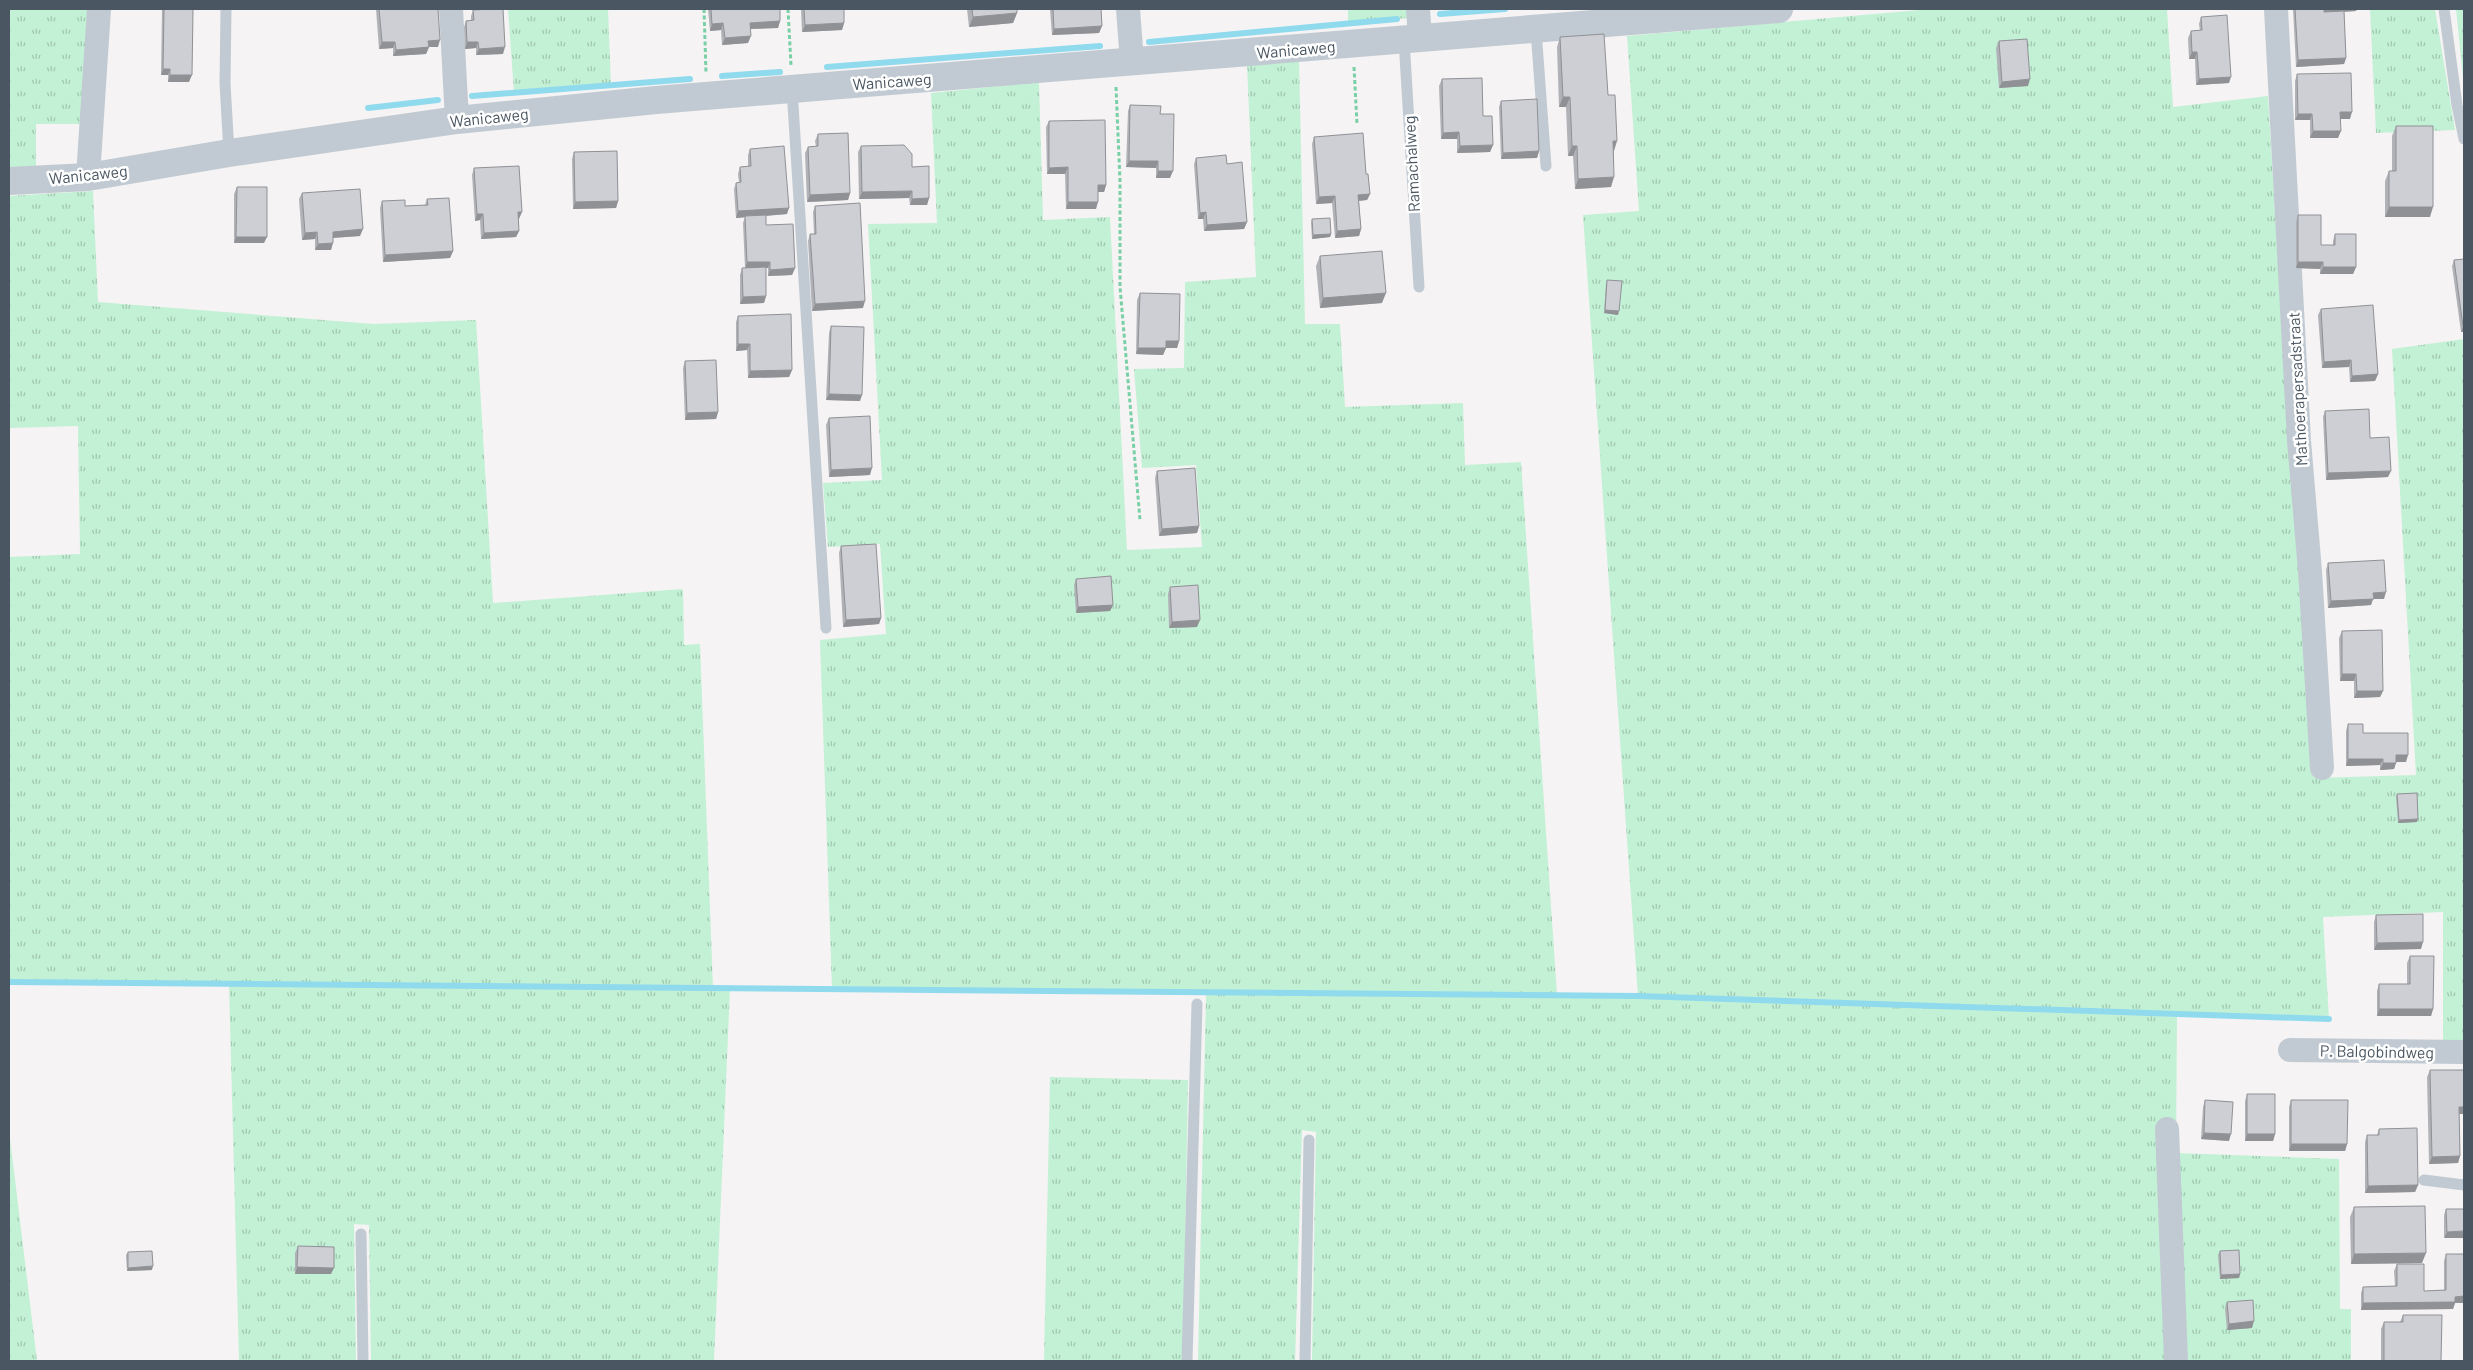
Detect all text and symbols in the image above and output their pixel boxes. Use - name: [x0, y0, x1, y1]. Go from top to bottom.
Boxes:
- street label: Wanicaweg: [1256, 36, 1336, 62]
- street label: Wanicaweg: [852, 69, 932, 93]
- street label: Wanicaweg: [449, 103, 529, 131]
- street label: Ramachalweg: [1399, 115, 1423, 213]
- street label: Wanicaweg: [48, 160, 128, 188]
- street label: Mathoerapersadstraat: [2283, 312, 2311, 466]
- street label: P. Balgobindweg: [2320, 1041, 2434, 1061]

